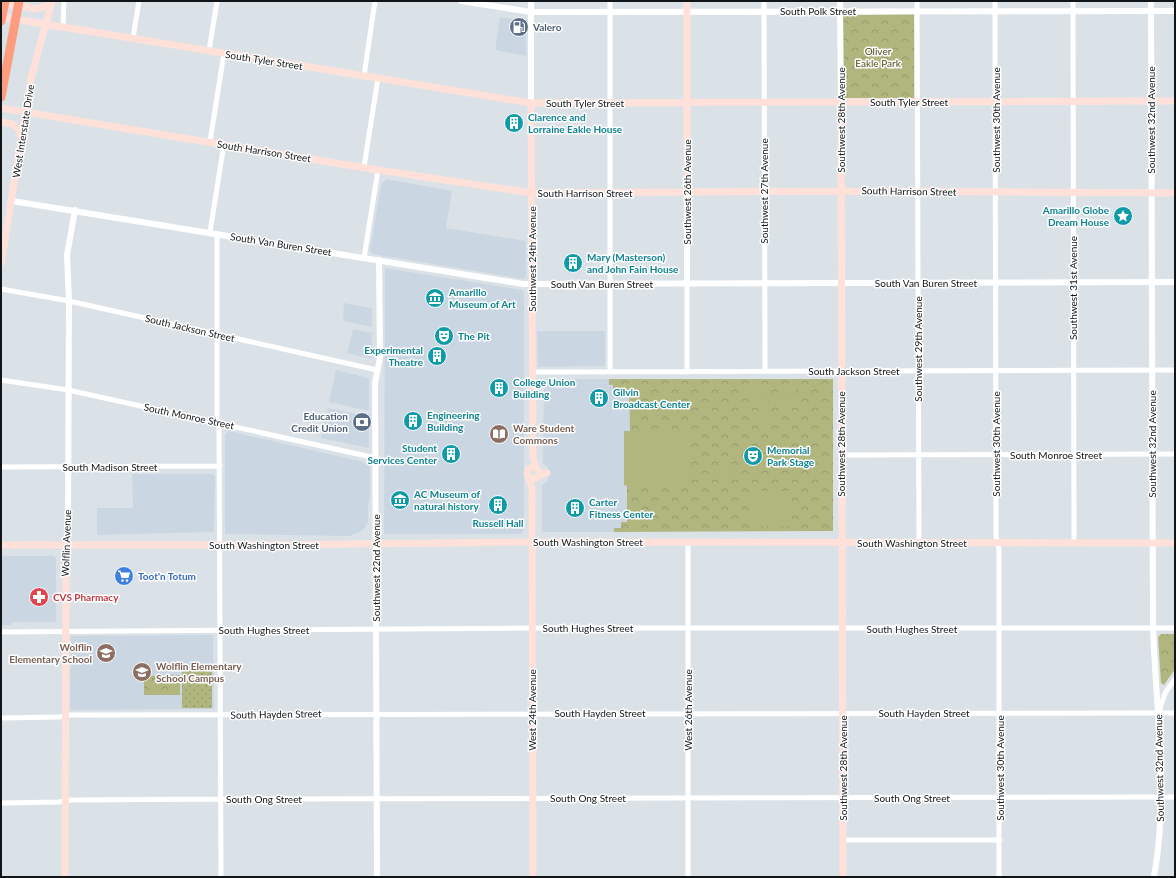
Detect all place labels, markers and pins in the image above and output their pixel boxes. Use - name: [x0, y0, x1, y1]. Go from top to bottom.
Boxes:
- fuel station icon: Valero: [508, 16, 530, 38]
- place label: Valero: [532, 21, 562, 33]
- place label: Clarence and Lorraine Eakle House: [528, 111, 623, 135]
- building icon: Clarence and Lorraine Eakle House: [503, 112, 525, 134]
- place label: Amarillo Globe Dream House: [1042, 204, 1110, 228]
- place icon: Amarillo Globe Dream House: [1112, 205, 1134, 227]
- place label: Mary (Masterson) and John Fain House: [587, 251, 679, 275]
- building icon: Mary (Masterson) and John Fain House: [562, 252, 584, 274]
- place label: Amarillo Museum of Art: [448, 286, 516, 310]
- museum icon: Amarillo Museum of Art: [424, 287, 446, 309]
- theatre icon: The Pit: [433, 325, 455, 347]
- place label: The Pit: [458, 330, 490, 342]
- place label: Experimental Theatre: [364, 344, 424, 368]
- building icon: Experimental Theatre: [426, 345, 448, 367]
- place label: College Union Building: [513, 376, 576, 400]
- building icon: College Union Building: [488, 377, 510, 399]
- place label: Gilvin Broadcast Center: [613, 386, 690, 410]
- building icon: Gilvin Broadcast Center: [588, 387, 610, 409]
- place label: Engineering Building: [427, 409, 480, 433]
- place label: Education Credit Union: [291, 410, 348, 434]
- building icon: Engineering Building: [402, 410, 424, 432]
- bank icon: Education Credit Union: [351, 411, 373, 433]
- place label: Ware Student Commons: [513, 422, 575, 446]
- library icon: Ware Student Commons: [488, 423, 510, 445]
- place label: Student Services Center: [368, 442, 437, 466]
- building icon: Student Services Center: [440, 443, 462, 465]
- place label: Memorial Park Stage: [767, 444, 815, 468]
- theatre icon: Memorial Park Stage: [742, 445, 764, 467]
- place label: AC Museum of natural history: [413, 488, 481, 512]
- museum icon: AC Museum of natural history: [389, 489, 411, 511]
- building icon: Russell Hall: [487, 494, 509, 516]
- place label: Carter Fitness Center: [589, 496, 654, 520]
- building icon: Carter Fitness Center: [564, 497, 586, 519]
- place label: Russell Hall: [472, 517, 524, 529]
- supermarket icon: Toot'n Totum: [113, 565, 135, 587]
- place label: Toot'n Totum: [138, 570, 196, 582]
- pharmacy icon: CVS Pharmacy: [28, 586, 50, 608]
- place label: CVS Pharmacy: [53, 591, 119, 603]
- place label: Wolflin Elementary School: [9, 641, 92, 665]
- school or university icon: Wolflin Elementary School: [95, 642, 117, 664]
- place label: Wolflin Elementary School Campus: [156, 660, 242, 684]
- school or university icon: Wolflin Elementary School Campus: [131, 661, 153, 683]

